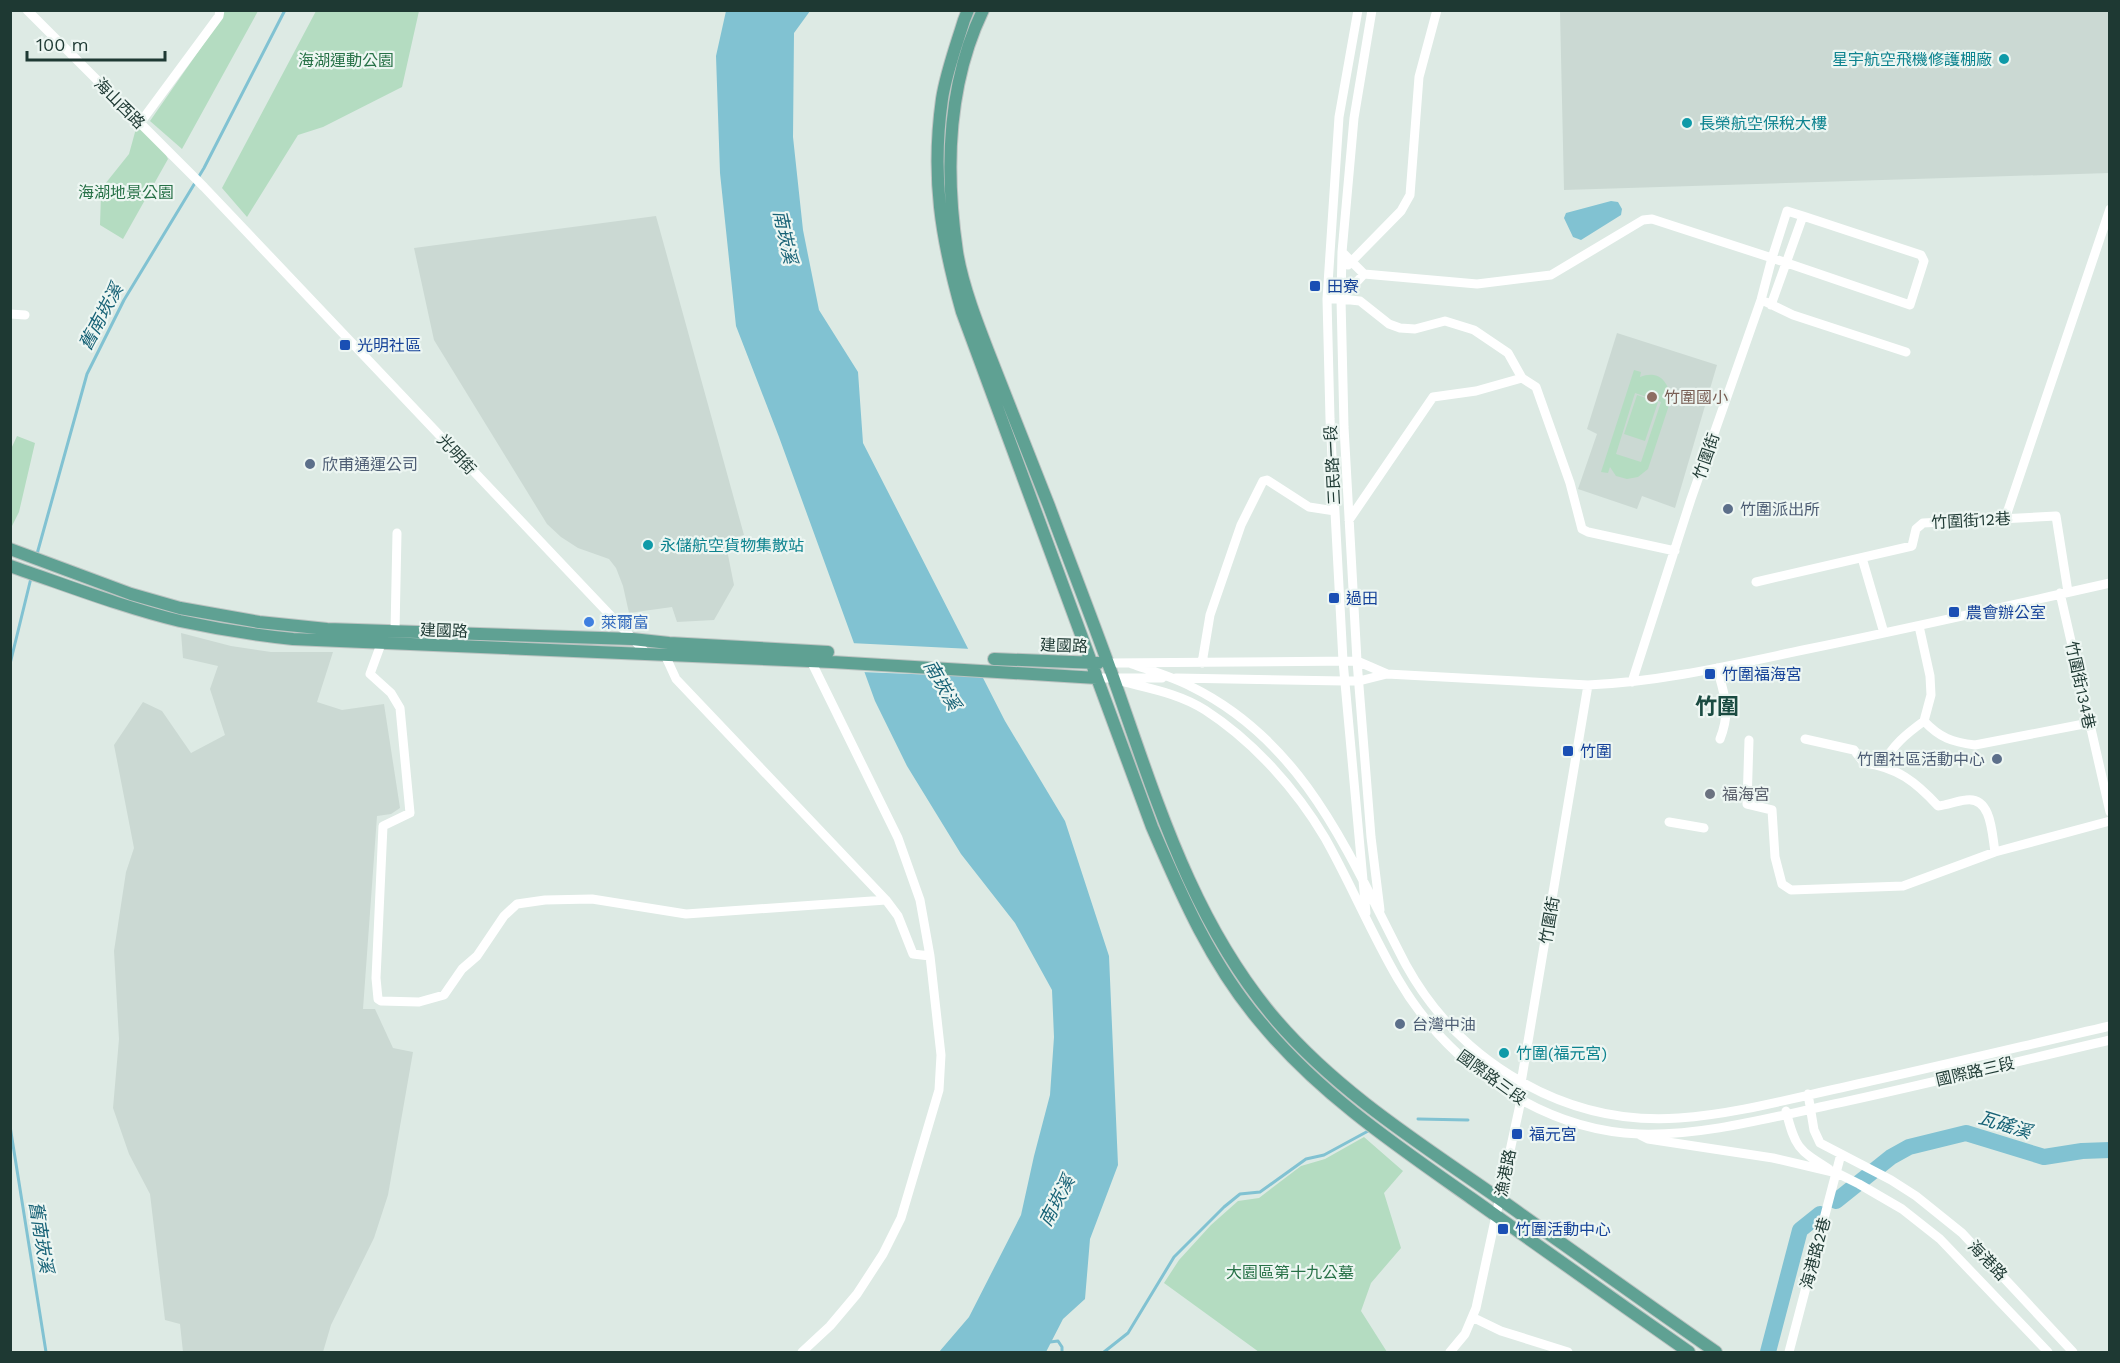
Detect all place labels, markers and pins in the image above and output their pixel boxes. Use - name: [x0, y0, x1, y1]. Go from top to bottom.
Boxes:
- place label: 星宇航空飛機修護棚廠: [1832, 50, 1992, 69]
- marker: 星宇航空飛機修護棚廠: [1997, 52, 2011, 66]
- place label: 長榮航空保稅大樓: [1699, 114, 1827, 133]
- marker: 長榮航空保稅大樓: [1680, 116, 1694, 130]
- place label: 田寮: [1327, 277, 1359, 296]
- marker: 田寮: [1308, 279, 1322, 293]
- place label: 光明社區: [357, 336, 421, 355]
- marker: 光明社區: [338, 338, 352, 352]
- place label: 竹圍國小: [1664, 388, 1728, 407]
- marker: 竹圍國小: [1645, 390, 1659, 404]
- place label: 欣甫通運公司: [322, 455, 418, 474]
- marker: 欣甫通運公司: [303, 457, 317, 471]
- place label: 竹圍派出所: [1740, 500, 1820, 519]
- marker: 竹圍派出所: [1721, 502, 1735, 516]
- place label: 永儲航空貨物集散站: [660, 536, 804, 555]
- marker: 永儲航空貨物集散站: [641, 538, 655, 552]
- place label: 過田: [1346, 589, 1378, 608]
- marker: 過田: [1327, 591, 1341, 605]
- place label: 農會辦公室: [1966, 603, 2046, 622]
- marker: 農會辦公室: [1947, 605, 1961, 619]
- place label: 萊爾富: [601, 613, 649, 632]
- marker: 萊爾富: [582, 615, 596, 629]
- place label: 竹圍福海宮: [1722, 665, 1802, 684]
- marker: 竹圍福海宮: [1703, 667, 1717, 681]
- place label: 竹圍: [1580, 742, 1612, 761]
- marker: 竹圍: [1561, 744, 1575, 758]
- place label: 竹圍社區活動中心: [1857, 750, 1985, 769]
- marker: 竹圍社區活動中心: [1990, 752, 2004, 766]
- place label: 福海宮: [1722, 785, 1770, 804]
- marker: 福海宮: [1703, 787, 1717, 801]
- place label: 台灣中油: [1412, 1015, 1476, 1034]
- marker: 台灣中油: [1393, 1017, 1407, 1031]
- place label: 竹圍(福元宮): [1516, 1044, 1607, 1063]
- marker: 竹圍(福元宮): [1497, 1046, 1511, 1060]
- place label: 福元宮: [1529, 1125, 1577, 1144]
- marker: 福元宮: [1510, 1127, 1524, 1141]
- place label: 竹圍活動中心: [1515, 1220, 1611, 1239]
- marker: 竹圍活動中心: [1496, 1222, 1510, 1236]

